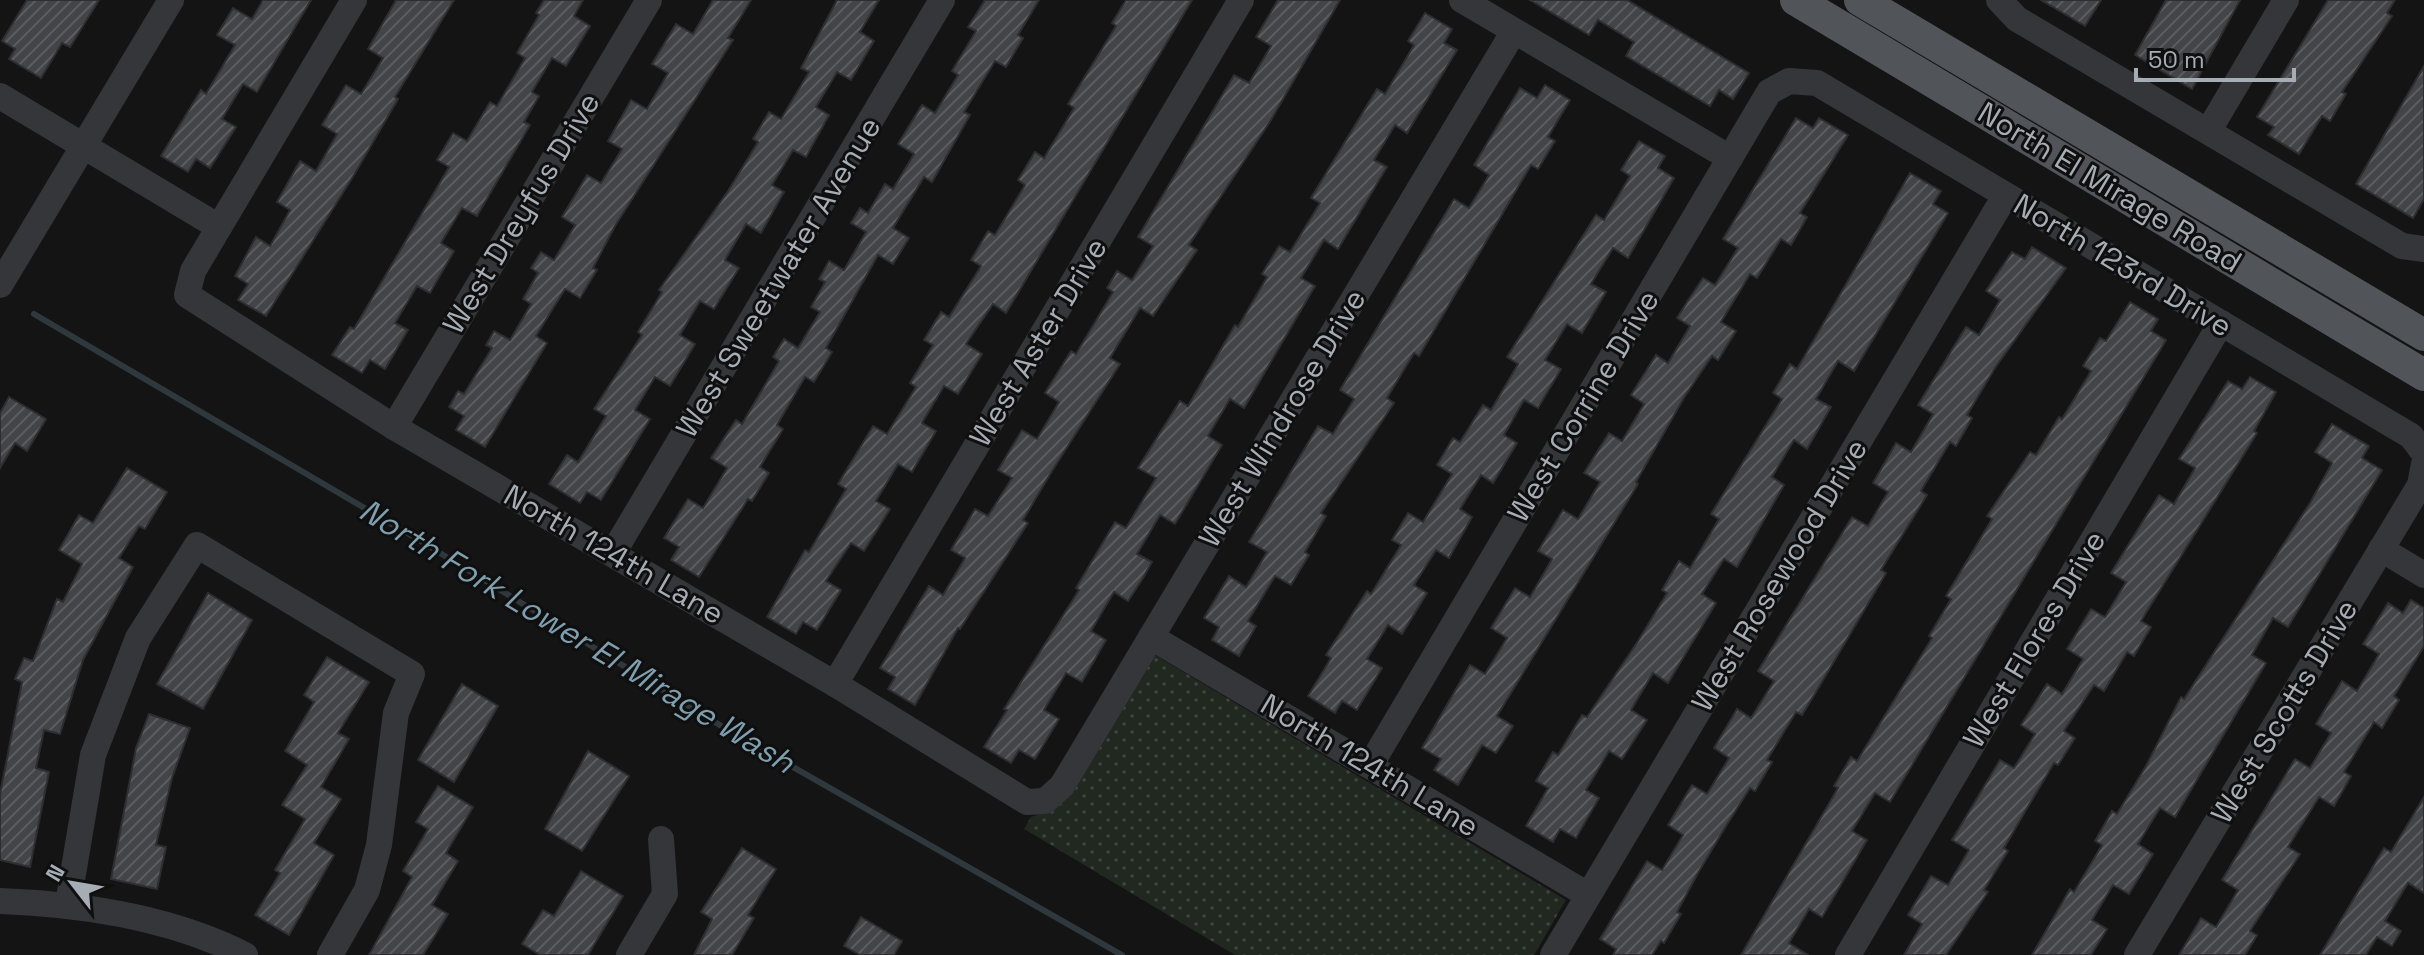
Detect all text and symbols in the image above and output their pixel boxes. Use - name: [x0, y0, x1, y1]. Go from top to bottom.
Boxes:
- scale bar: [2136, 32, 2294, 82]
- text: 50 m: [2148, 44, 2205, 75]
- street label: West Dreyfus Drive: [434, 85, 608, 341]
- street label: North El Mirage Road: [1971, 93, 2249, 281]
- street label: West Sweetwater Avenue: [667, 110, 889, 444]
- street label: North 123rd Drive: [2007, 184, 2239, 346]
- street label: West Aster Drive: [960, 231, 1116, 453]
- street label: West Windrose Drive: [1190, 282, 1374, 554]
- street label: West Corrine Drive: [1498, 283, 1668, 529]
- street label: West Rosewood Drive: [1682, 432, 1876, 718]
- street label: North 124th Lane: [497, 475, 731, 633]
- water label: North Fork Lower El Mirage Wash: [352, 490, 803, 783]
- street label: West Flores Drive: [1954, 523, 2114, 755]
- street label: West Scotts Drive: [2202, 592, 2366, 830]
- street label: North 124th Lane: [1254, 684, 1486, 846]
- north arrow: [32, 843, 112, 923]
- text: N: [39, 859, 71, 886]

